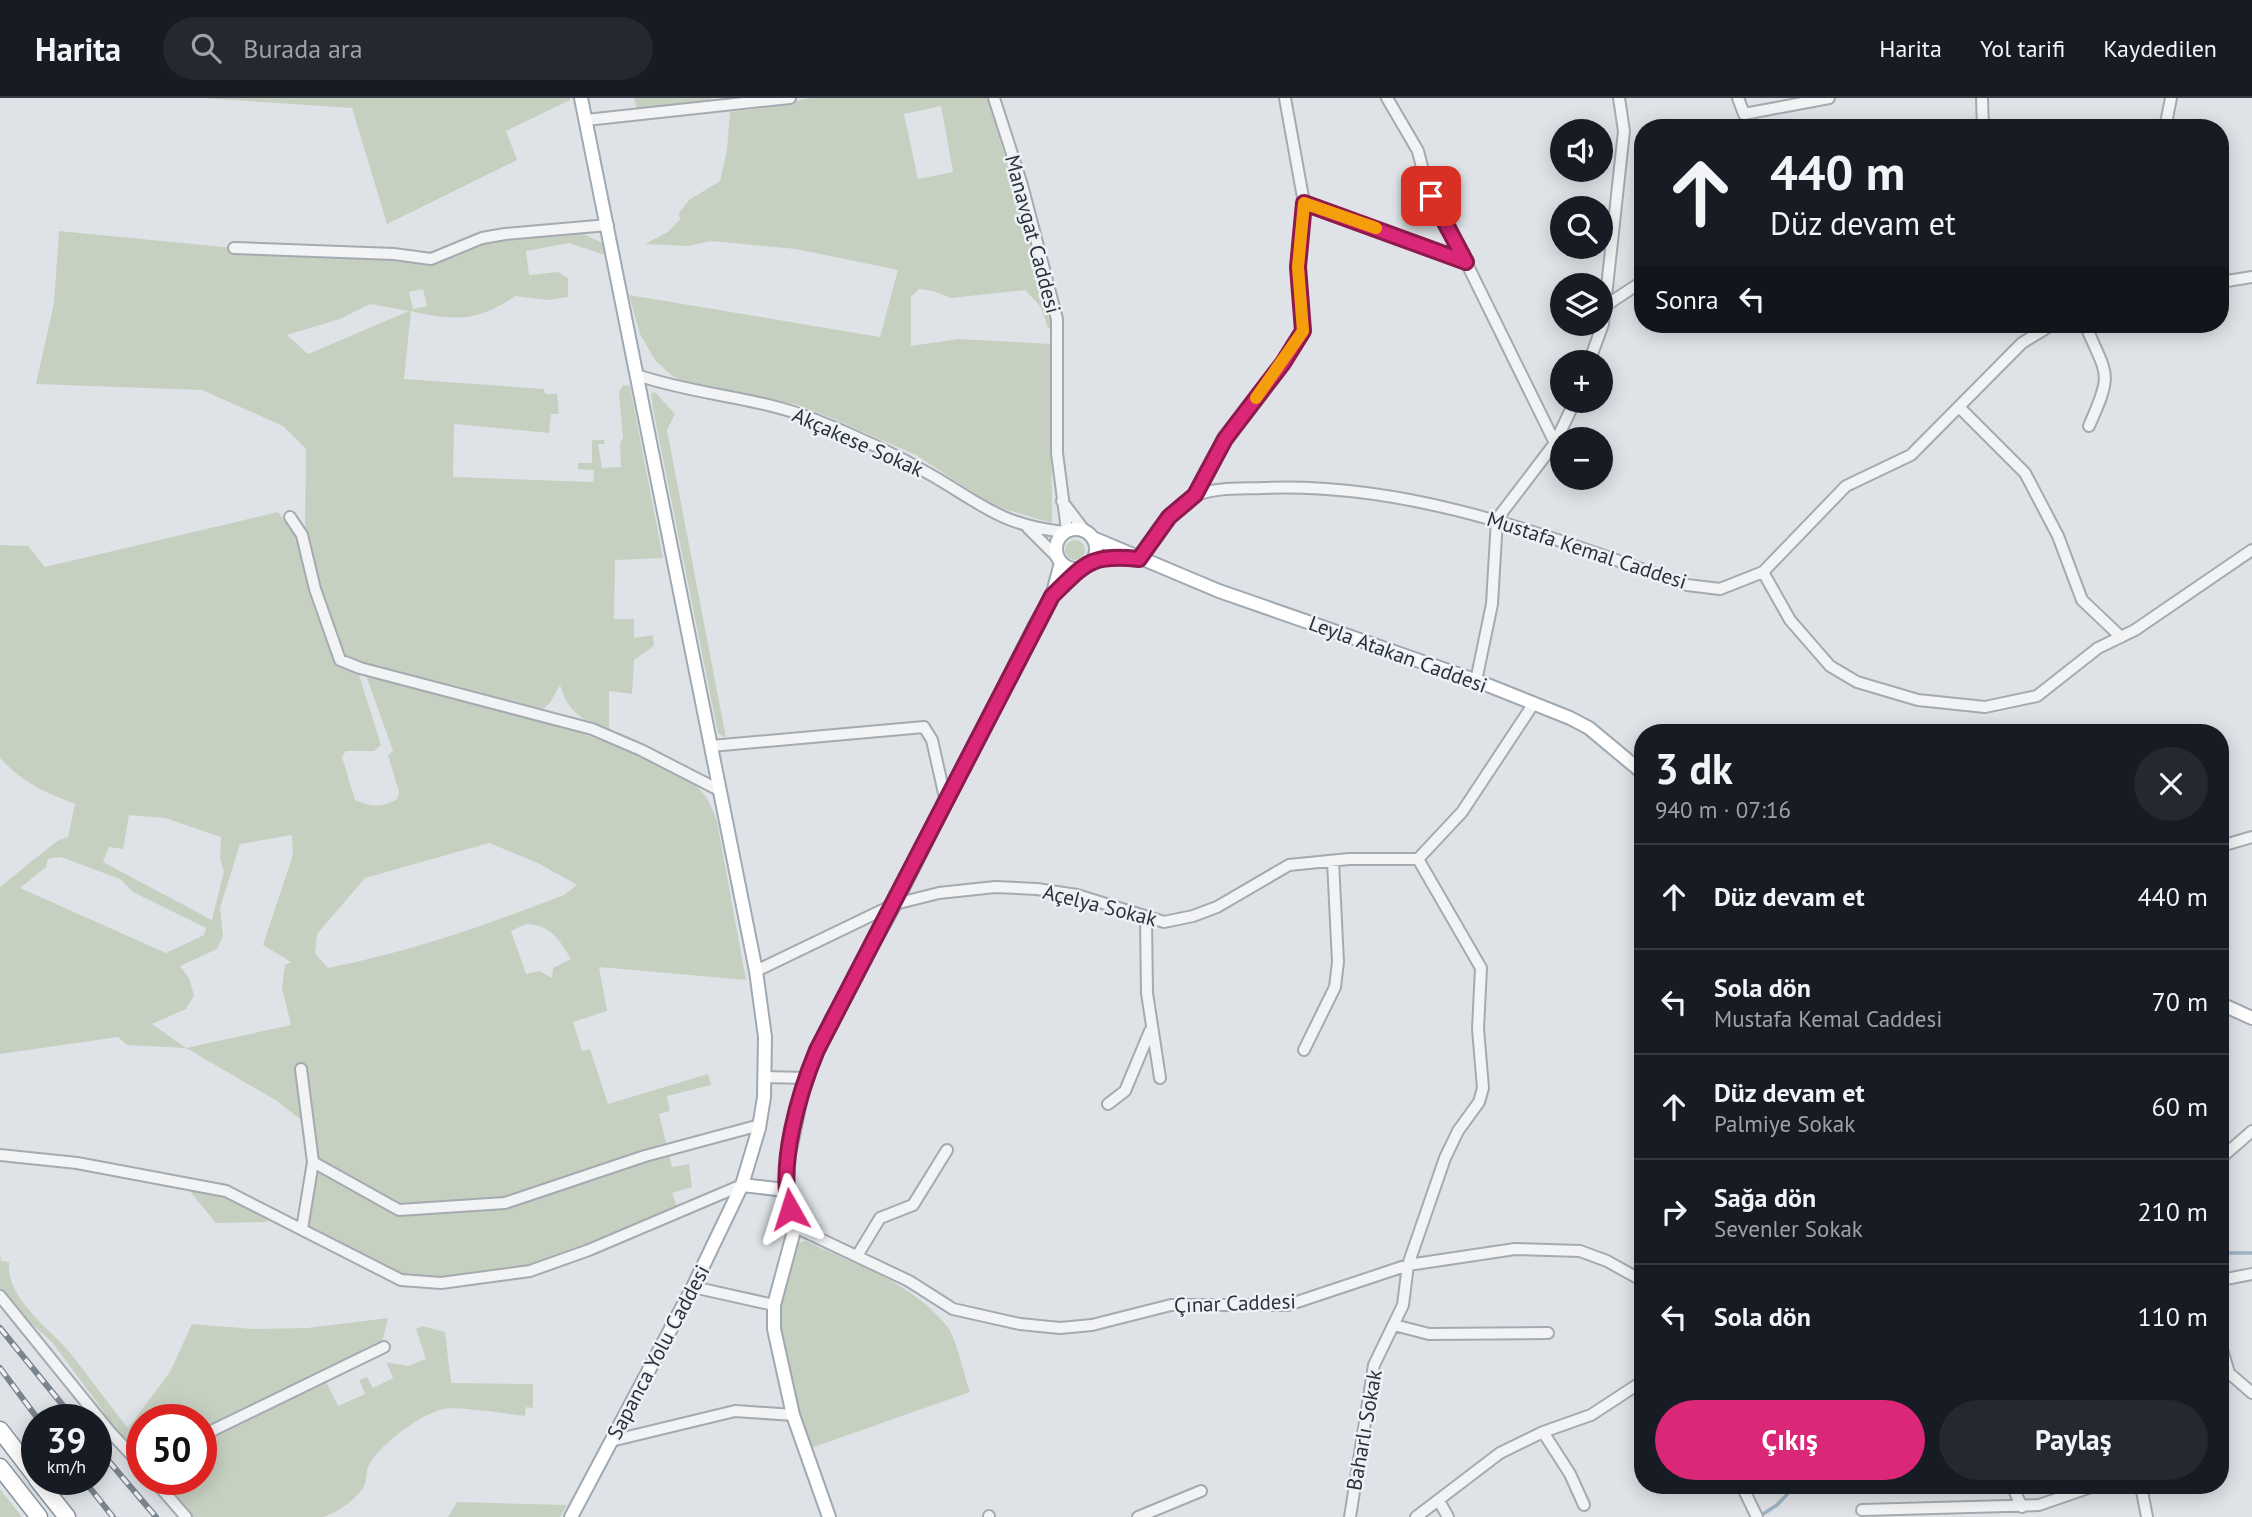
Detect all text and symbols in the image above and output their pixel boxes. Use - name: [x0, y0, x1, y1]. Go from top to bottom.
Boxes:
- search box: [163, 17, 653, 80]
- text: Harita: [35, 27, 121, 70]
- icon: search: [187, 29, 225, 67]
- text: Burada ara: [243, 32, 363, 65]
- text: Harita: [1879, 33, 1942, 64]
- text: Yol tarifi: [1980, 33, 2065, 64]
- text: Kaydedilen: [2103, 33, 2217, 64]
- map controls: [1550, 119, 1613, 490]
- button: sound: [1550, 119, 1613, 182]
- text: 440 m: [1770, 140, 1905, 204]
- icon: ahead: [1655, 147, 1746, 238]
- street label: Manavgat Caddesi: [999, 152, 1067, 316]
- pin: [1401, 166, 1461, 226]
- icon: arrive: [1412, 177, 1450, 215]
- button: search: [1550, 196, 1613, 259]
- text: Düz devam et: [1770, 202, 1956, 244]
- button: layers: [1550, 273, 1613, 336]
- icon: left: [1733, 280, 1771, 318]
- text: Sonra: [1655, 283, 1719, 316]
- button: +: [1550, 350, 1613, 413]
- street label: Akçakese Sokak: [788, 401, 928, 483]
- button: −: [1550, 427, 1613, 490]
- street label: Mustafa Kemal Caddesi: [1484, 505, 1690, 595]
- street label: Leyla Atakan Caddesi: [1305, 609, 1491, 699]
- text: 3 dk: [1655, 741, 1733, 796]
- button: close: [2134, 747, 2208, 821]
- text: 940 m · 07:16: [1655, 795, 1791, 824]
- street label: Açelya Sokak: [1040, 878, 1160, 932]
- icon: ahead: [1655, 878, 1693, 916]
- text: Düz devam et: [1714, 880, 1864, 913]
- text: 440 m: [2137, 880, 2208, 913]
- text: Sola dön: [1714, 971, 1811, 1004]
- icon: left: [1655, 983, 1693, 1021]
- text: 70 m: [2152, 985, 2208, 1018]
- text: Mustafa Kemal Caddesi: [1714, 1004, 1942, 1033]
- text: Düz devam et: [1714, 1076, 1864, 1109]
- icon: ahead: [1655, 1088, 1693, 1126]
- text: 60 m: [2152, 1090, 2208, 1123]
- text: Palmiye Sokak: [1714, 1109, 1855, 1138]
- position arrow: [753, 1172, 827, 1246]
- text: Sağa dön: [1714, 1181, 1816, 1214]
- icon: right: [1655, 1193, 1693, 1231]
- text: 210 m: [2137, 1195, 2208, 1228]
- text: Sevenler Sokak: [1714, 1214, 1863, 1243]
- street label: Sapanca Yolu Caddesi: [601, 1260, 715, 1444]
- street label: Çınar Caddesi: [1174, 1287, 1296, 1319]
- icon: left: [1655, 1298, 1693, 1336]
- text: Sola dön: [1714, 1300, 1811, 1333]
- text: 110 m: [2137, 1300, 2208, 1333]
- street label: Baharlı Sokak: [1340, 1368, 1388, 1492]
- button: Çıkış: [1655, 1400, 1925, 1480]
- button: Paylaş: [1939, 1400, 2208, 1480]
- speed limit sign: 50: [126, 1404, 217, 1495]
- text: 39: [47, 1417, 86, 1463]
- text: km/h: [47, 1455, 86, 1478]

